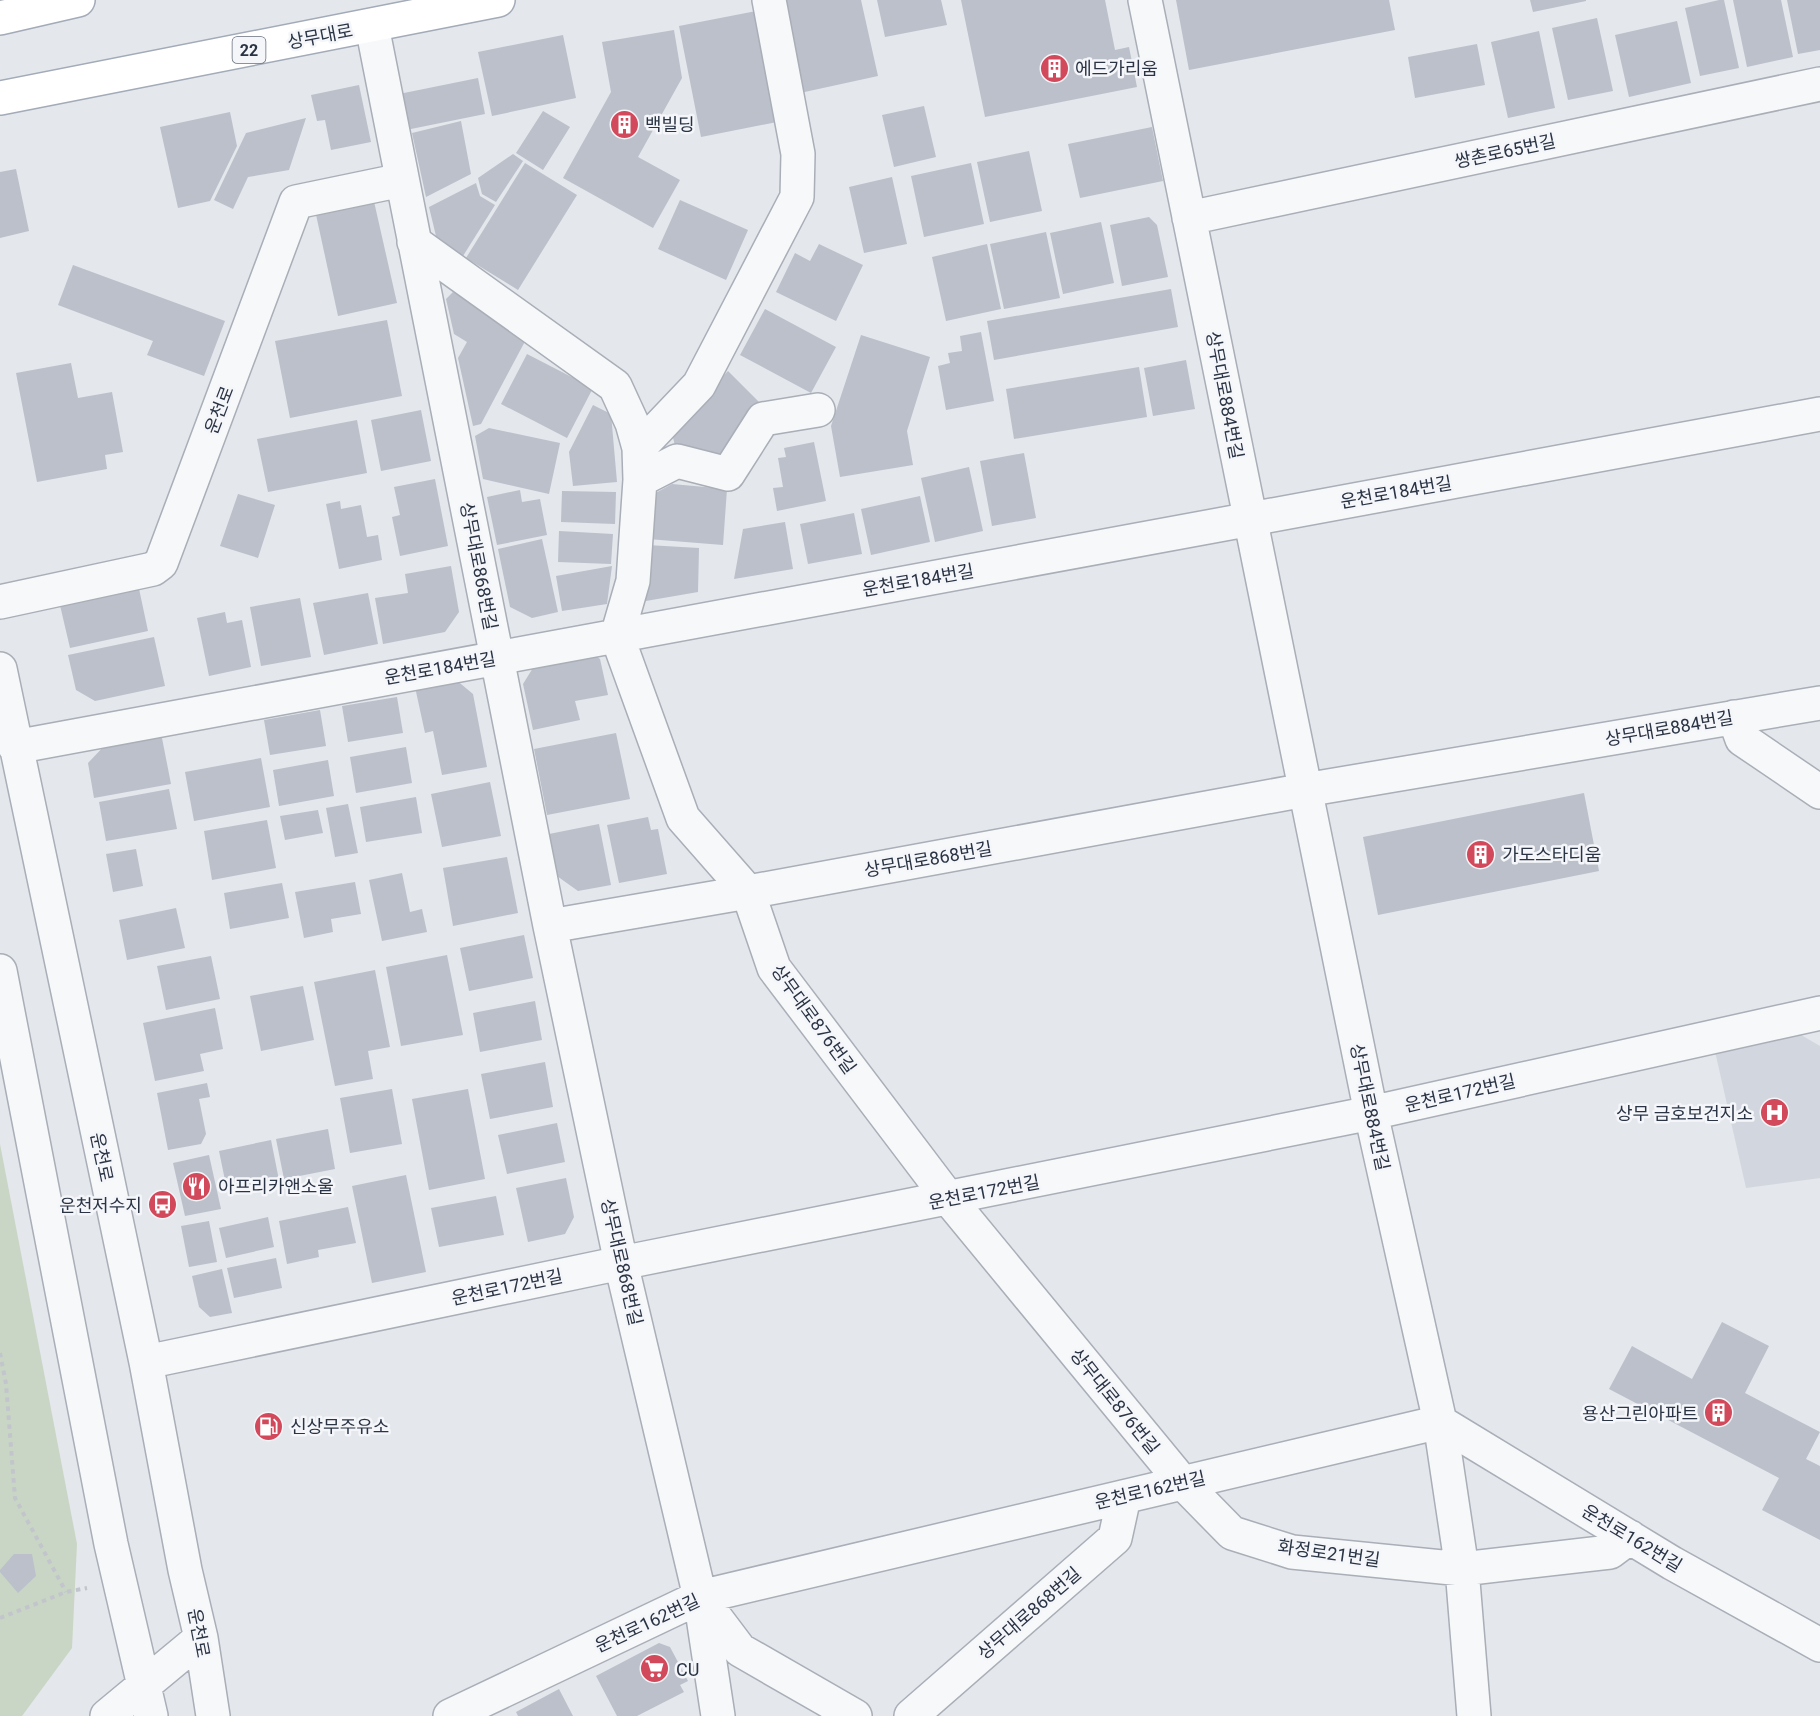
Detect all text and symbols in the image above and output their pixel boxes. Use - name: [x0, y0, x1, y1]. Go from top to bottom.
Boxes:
- street label: 상무대로: [285, 19, 355, 53]
- road number: 22: [232, 37, 266, 63]
- building icon: 에드가리움: [1038, 52, 1070, 84]
- place label: 에드가리움: [1075, 58, 1158, 79]
- building icon: 백빌딩: [608, 108, 640, 140]
- place label: 백빌딩: [645, 114, 695, 135]
- street label: 쌍촌로65번길: [1452, 130, 1558, 172]
- street label: 상무대로884번길: [1202, 329, 1248, 461]
- street label: 운천로: [200, 383, 238, 437]
- street label: 운천로184번길: [1338, 472, 1454, 512]
- street label: 상무대로868번길: [456, 500, 502, 632]
- street label: 운천로184번길: [860, 560, 976, 600]
- street label: 운천로184번길: [382, 648, 498, 688]
- street label: 상무대로884번길: [1603, 706, 1735, 750]
- street label: 상무대로868번길: [862, 837, 994, 881]
- building icon: 가도스타디움: [1465, 838, 1497, 870]
- place label: 가도스타디움: [1502, 844, 1601, 865]
- street label: 상무대로876번길: [767, 960, 861, 1078]
- street label: 상무대로884번길: [1346, 1041, 1394, 1173]
- street label: 운천로172번길: [1403, 1070, 1517, 1116]
- hospital icon: 상무 금호보건지소: [1758, 1097, 1790, 1129]
- place label: 상무 금호보건지소: [1616, 1103, 1753, 1124]
- street label: 운천로: [87, 1131, 117, 1183]
- restaurant icon: 아프리카앤소울: [181, 1170, 213, 1202]
- street label: 운천로172번길: [926, 1171, 1042, 1213]
- place label: 아프리카앤소울: [218, 1176, 334, 1197]
- bus stop icon: 운천저수지: [147, 1189, 179, 1221]
- place label: 운천저수지: [59, 1195, 142, 1216]
- street label: 상무대로868번길: [597, 1196, 647, 1328]
- street label: 운천로172번길: [449, 1265, 565, 1309]
- street label: 상무대로876번길: [1066, 1344, 1164, 1458]
- building icon: 용산그린아파트: [1703, 1397, 1735, 1429]
- place label: 용산그린아파트: [1582, 1403, 1698, 1424]
- fuel station icon: 신상무주유소: [253, 1410, 285, 1442]
- place label: 신상무주유소: [290, 1416, 389, 1437]
- street label: 운천로162번길: [1093, 1467, 1207, 1513]
- street label: 운천로162번길: [1578, 1500, 1686, 1576]
- street label: 화정로21번길: [1277, 1535, 1381, 1571]
- street label: 상무대로868번길: [973, 1563, 1085, 1663]
- street label: 운천로162번길: [591, 1590, 703, 1656]
- street label: 운천로: [184, 1607, 214, 1659]
- supermarket icon: CU: [639, 1653, 671, 1685]
- place label: CU: [676, 1659, 699, 1680]

